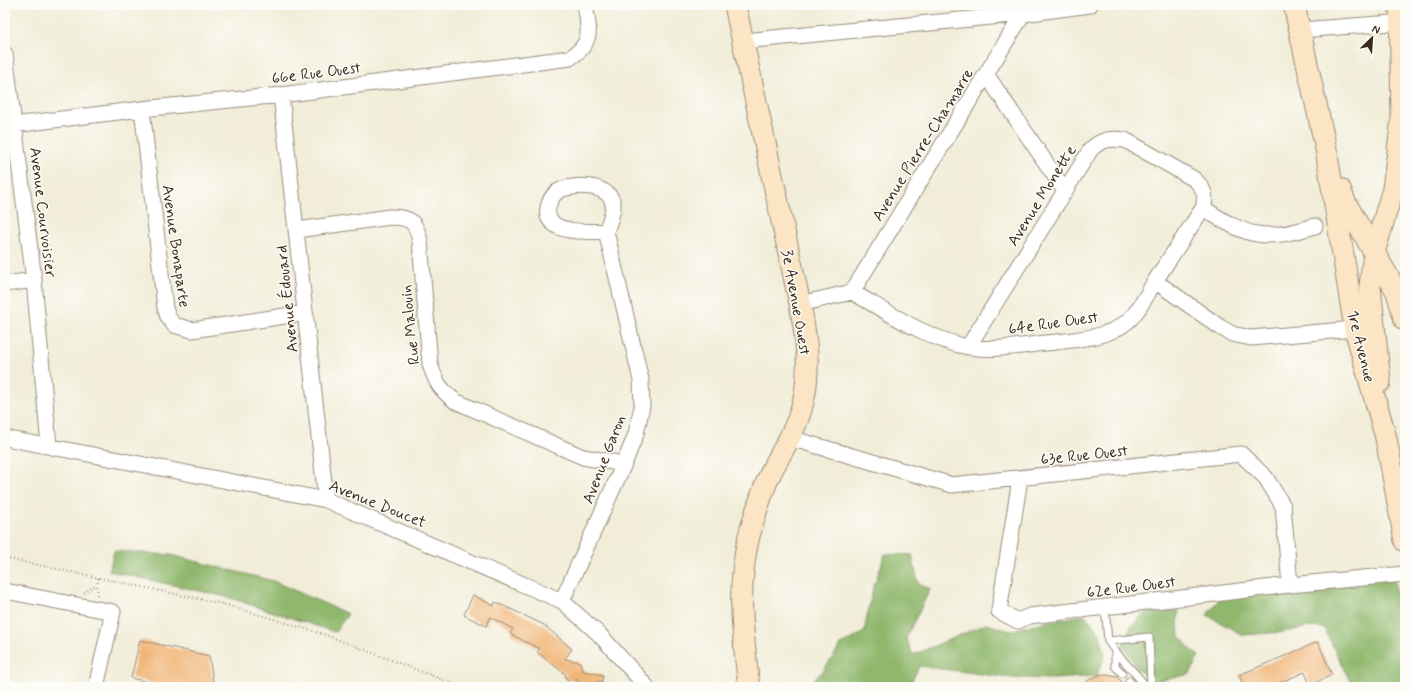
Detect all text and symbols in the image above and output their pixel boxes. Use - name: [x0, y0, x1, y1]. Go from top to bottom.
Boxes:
- north arrow: [1352, 18, 1392, 58]
- text: N: [1370, 22, 1382, 38]
- street label: 66e Rue Ouest: [270, 58, 362, 89]
- street label: Avenue Pierre-Chamarre: [868, 64, 979, 225]
- street label: Avenue Monette: [1003, 141, 1082, 250]
- street label: Avenue Courvoisier: [24, 146, 61, 279]
- street label: Avenue Bonaparte: [156, 183, 195, 309]
- street label: Avenue Édouard: [271, 244, 304, 354]
- street label: 3e Avenue Ouest: [776, 248, 815, 357]
- street label: Rue Malouin: [396, 284, 425, 366]
- street label: 64e Rue Ouest: [1007, 307, 1100, 340]
- street label: 1re Avenue: [1341, 308, 1380, 385]
- street label: Avenue Garon: [578, 412, 631, 507]
- street label: 63e Rue Ouest: [1039, 440, 1129, 471]
- street label: Avenue Doucet: [326, 475, 429, 534]
- street label: 62e Rue Ouest: [1086, 572, 1177, 603]

